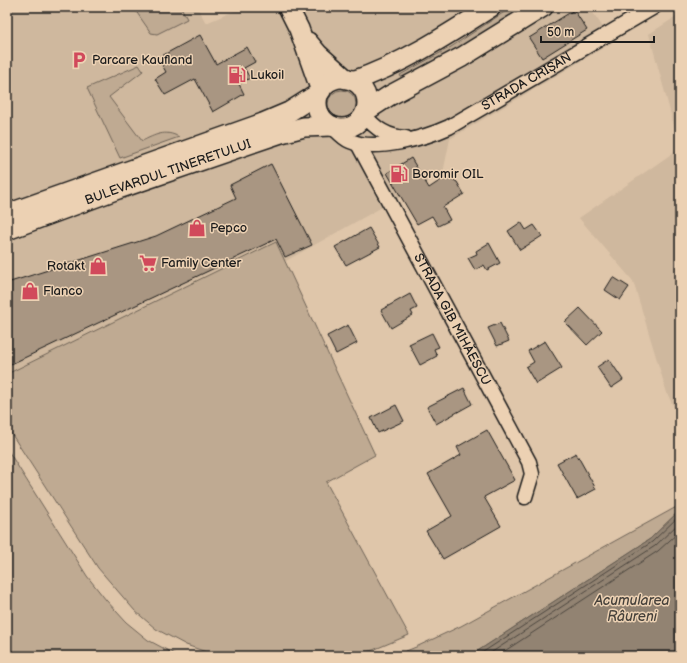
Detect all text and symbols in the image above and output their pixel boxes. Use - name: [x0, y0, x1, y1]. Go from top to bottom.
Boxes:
- scale bar: [541, 18, 654, 44]
- text: 50 m: [547, 25, 574, 40]
- street label: STRADA CRIȘAN: [479, 49, 574, 114]
- parking icon: Parcare Kaufland: [69, 50, 89, 70]
- place label: Parcare Kaufland: [92, 52, 192, 68]
- fuel station icon: Lukoil: [227, 65, 247, 85]
- place label: Lukoil: [250, 67, 284, 83]
- street label: BULEVARDUL TINERETULUI: [83, 136, 253, 209]
- fuel station icon: Boromir OIL: [389, 164, 409, 184]
- place label: Boromir OIL: [412, 166, 484, 182]
- shop icon: Pepco: [187, 218, 207, 238]
- place label: Pepco: [210, 220, 247, 236]
- street label: STRADA GIB MIHĂESCU: [410, 251, 494, 388]
- supermarket icon: Family Center: [138, 253, 158, 273]
- place label: Family Center: [161, 255, 242, 271]
- shop icon: Rotakt: [88, 256, 108, 276]
- place label: Rotakt: [47, 258, 85, 274]
- shop icon: Flanco: [20, 281, 40, 301]
- place label: Flanco: [43, 283, 83, 299]
- water label: Acumularea Râureni: [593, 592, 670, 625]

